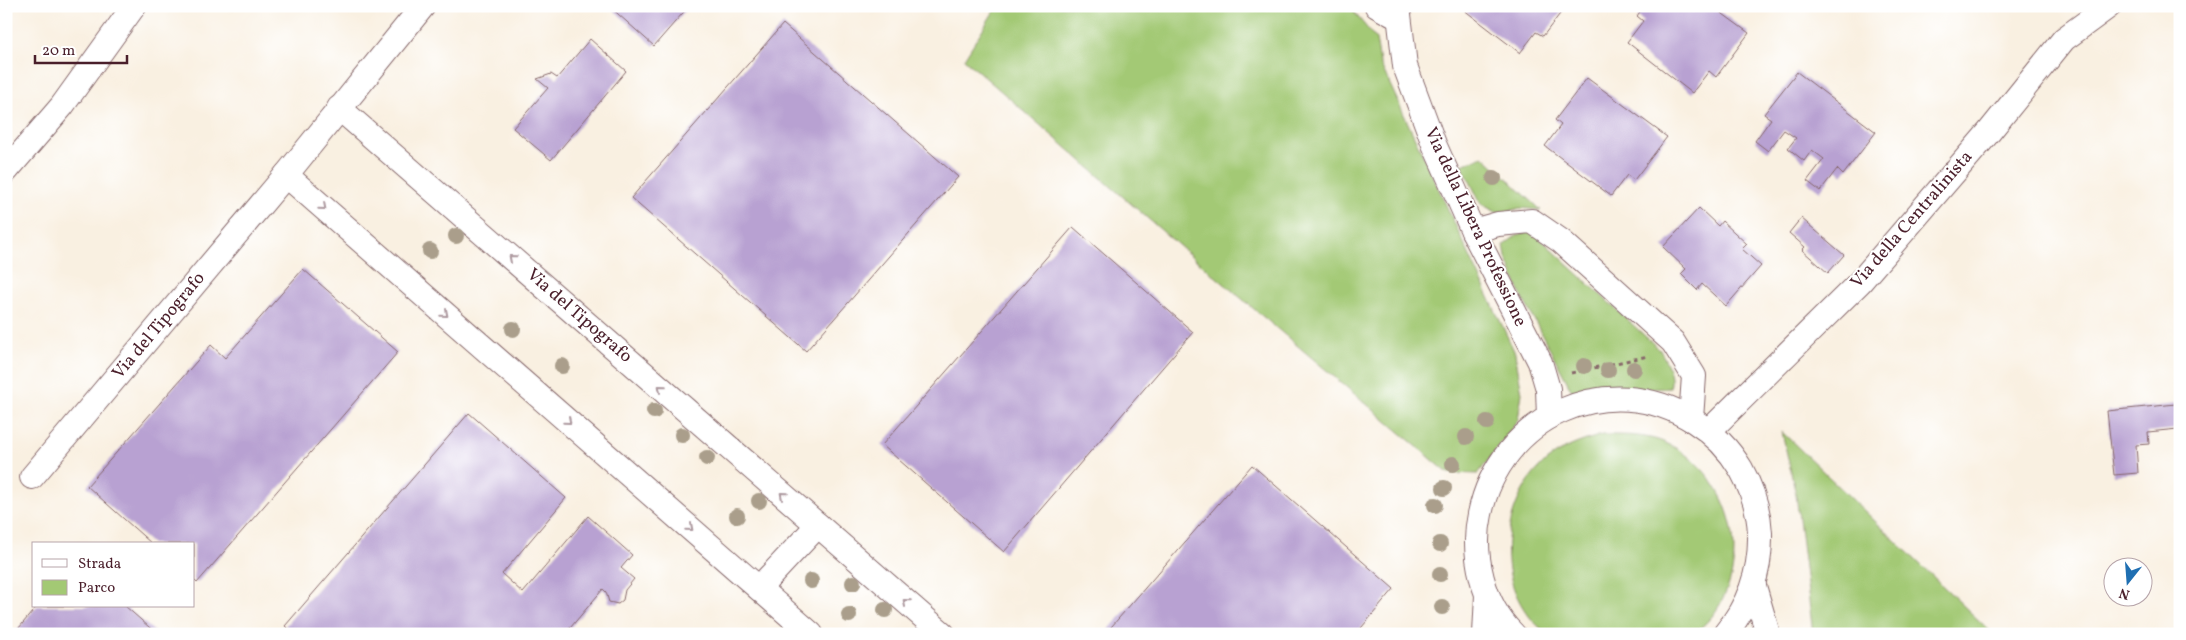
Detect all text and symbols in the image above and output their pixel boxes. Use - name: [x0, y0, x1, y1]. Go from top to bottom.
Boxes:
- scale bar: [35, 32, 128, 64]
- text: 20 m: [42, 41, 75, 62]
- street label: Via della Libera Professione: [1418, 123, 1532, 331]
- street label: Via della Centralinista: [1845, 146, 1979, 294]
- one-way arrow: [318, 201, 327, 210]
- one-way arrow: [509, 256, 518, 264]
- street label: Via del Tipografo: [521, 263, 637, 369]
- street label: Via del Tipografo: [107, 267, 211, 385]
- one-way arrow: [440, 308, 449, 317]
- one-way arrow: [657, 385, 666, 394]
- one-way arrow: [562, 415, 571, 424]
- one-way arrow: [780, 492, 789, 501]
- one-way arrow: [685, 522, 694, 531]
- legend: [32, 542, 195, 608]
- text: Strada: [78, 554, 121, 575]
- north arrow: [2104, 558, 2154, 608]
- text: Parco: [78, 578, 115, 599]
- text: N: [2117, 582, 2132, 604]
- one-way arrow: [902, 598, 911, 607]

